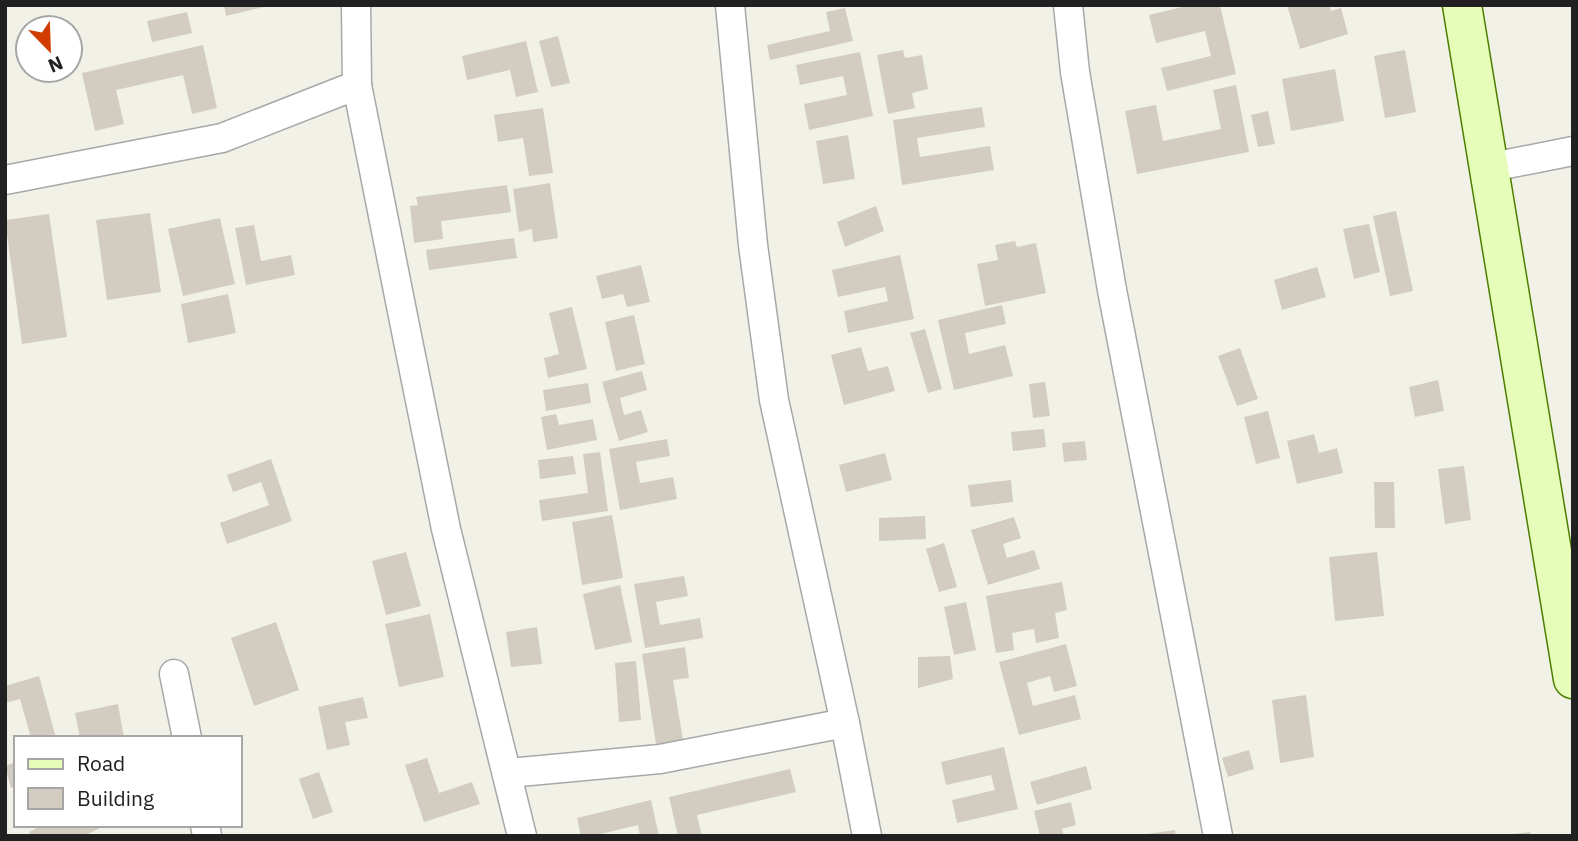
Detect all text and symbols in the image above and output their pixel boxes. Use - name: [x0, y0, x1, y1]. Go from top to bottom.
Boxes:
- north arrow: [14, 14, 84, 84]
- text: N: [45, 51, 67, 78]
- legend: [14, 736, 242, 827]
- text: Road: [77, 749, 125, 777]
- text: Building: [77, 784, 154, 812]

